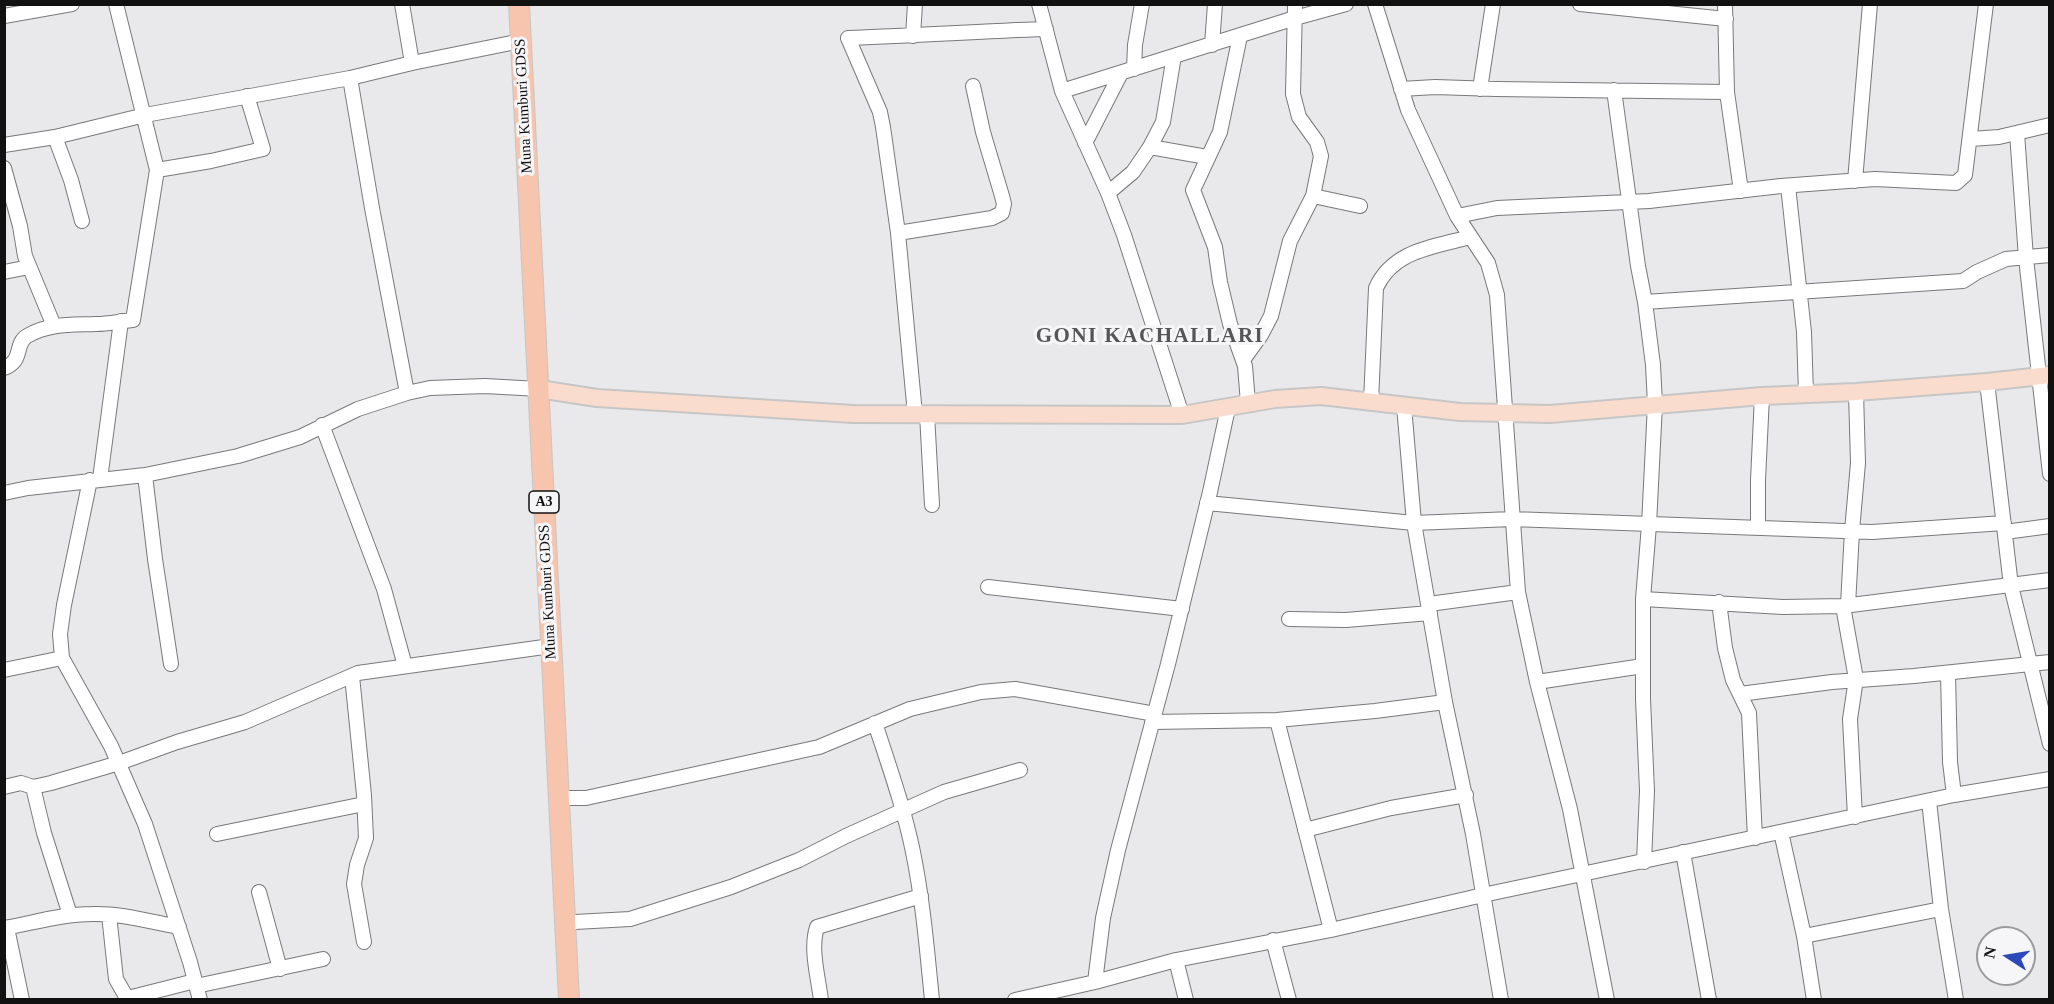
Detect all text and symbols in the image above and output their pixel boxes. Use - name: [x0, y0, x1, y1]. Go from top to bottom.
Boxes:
- street label: Muna Kumburi GDSS: [511, 38, 537, 174]
- district label: GONI KACHALLARI: [1036, 324, 1264, 350]
- road number: A3: [529, 491, 559, 513]
- street label: Muna Kumburi GDSS: [535, 524, 561, 660]
- north arrow: [1976, 926, 2036, 986]
- text: N: [1980, 945, 1999, 960]

